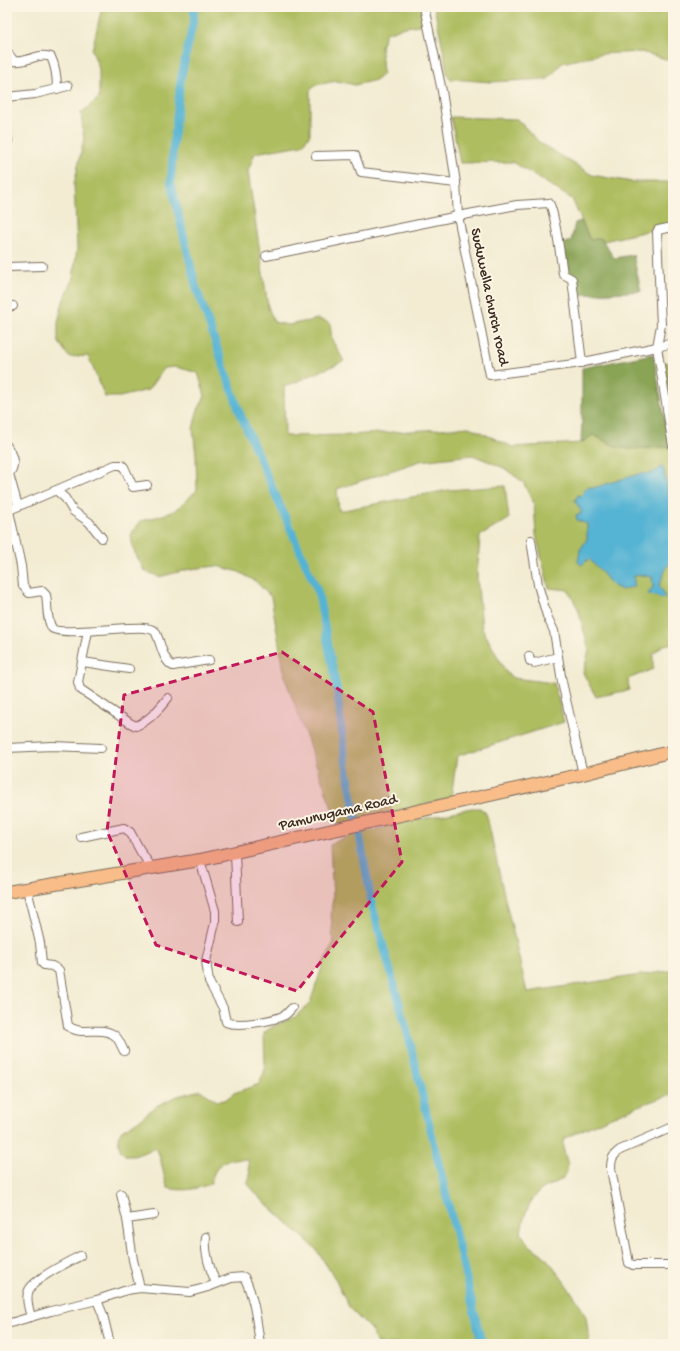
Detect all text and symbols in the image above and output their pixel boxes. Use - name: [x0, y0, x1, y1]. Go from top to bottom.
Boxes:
- street label: Suduwella church road: [466, 227, 513, 369]
- street label: Pamunugama Road: [276, 790, 400, 836]

